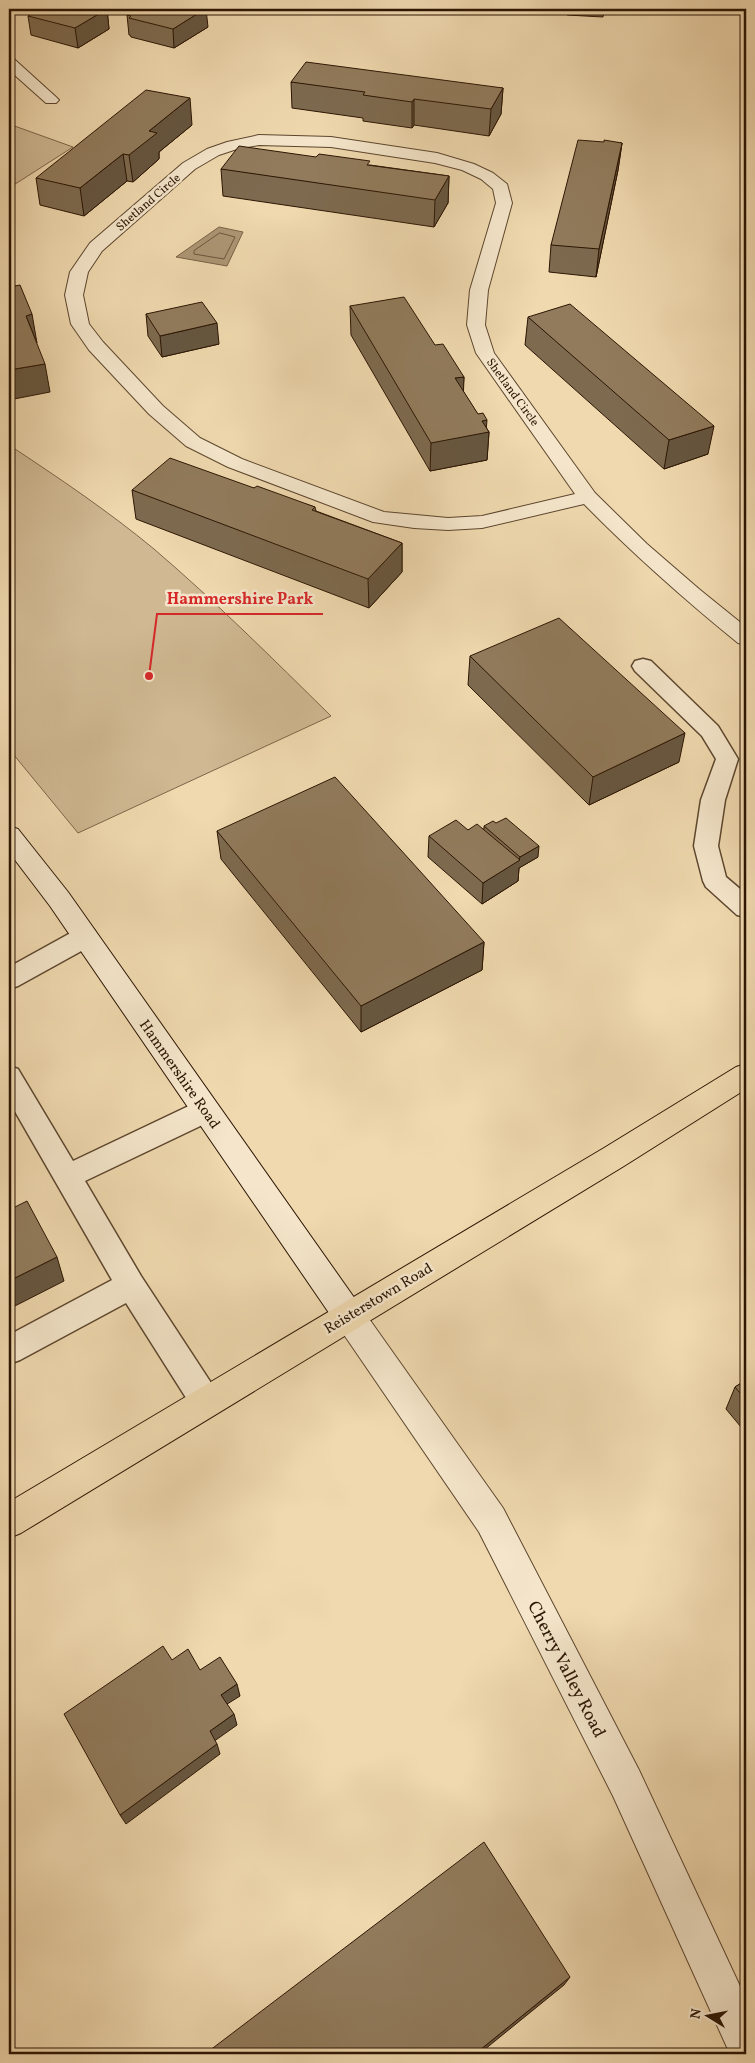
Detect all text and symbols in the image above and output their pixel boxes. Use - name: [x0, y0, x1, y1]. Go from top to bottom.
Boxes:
- street label: Shetland Circle: [113, 170, 184, 235]
- street label: Shetland Circle: [482, 355, 542, 430]
- callout: Hammershire Park: [157, 583, 323, 614]
- text: Hammershire Park: [167, 589, 313, 611]
- street label: Hammershire Road: [133, 1016, 224, 1134]
- street label: Reisterstown Road: [321, 1259, 437, 1340]
- street label: Cherry Valley Road: [520, 1597, 611, 1742]
- north arrow: [682, 1990, 732, 2040]
- text: N: [686, 2007, 707, 2021]

